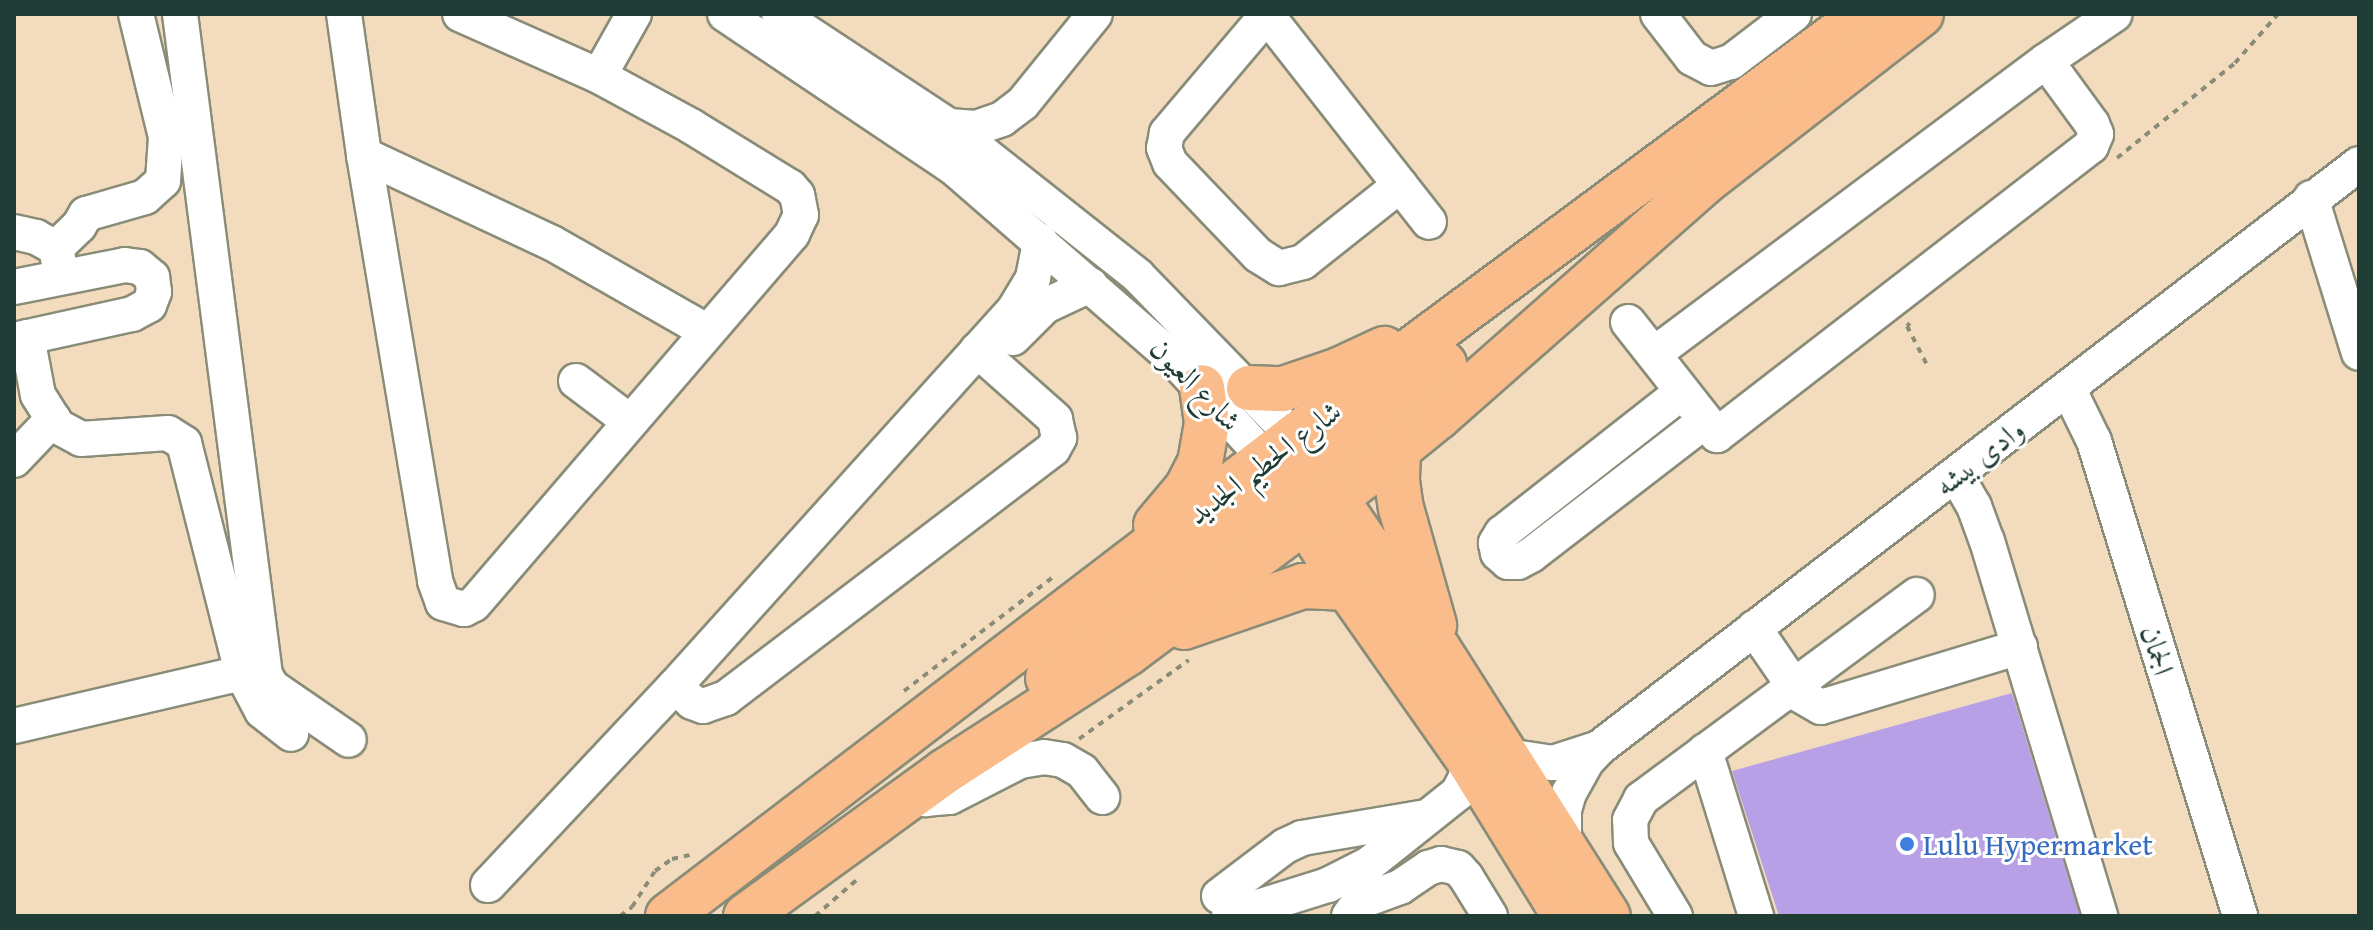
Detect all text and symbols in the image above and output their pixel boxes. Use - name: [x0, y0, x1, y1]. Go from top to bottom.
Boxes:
- street label: شارع العيون: [1143, 330, 1249, 438]
- street label: شارع الحطيم الجديد: [1180, 393, 1348, 531]
- street label: وادى بيشه: [1927, 411, 2031, 503]
- street label: الجمان: [2133, 621, 2183, 679]
- place label: Lulu Hypermarket: [1923, 826, 2153, 862]
- marker: Lulu Hypermarket: [1898, 835, 1916, 853]

